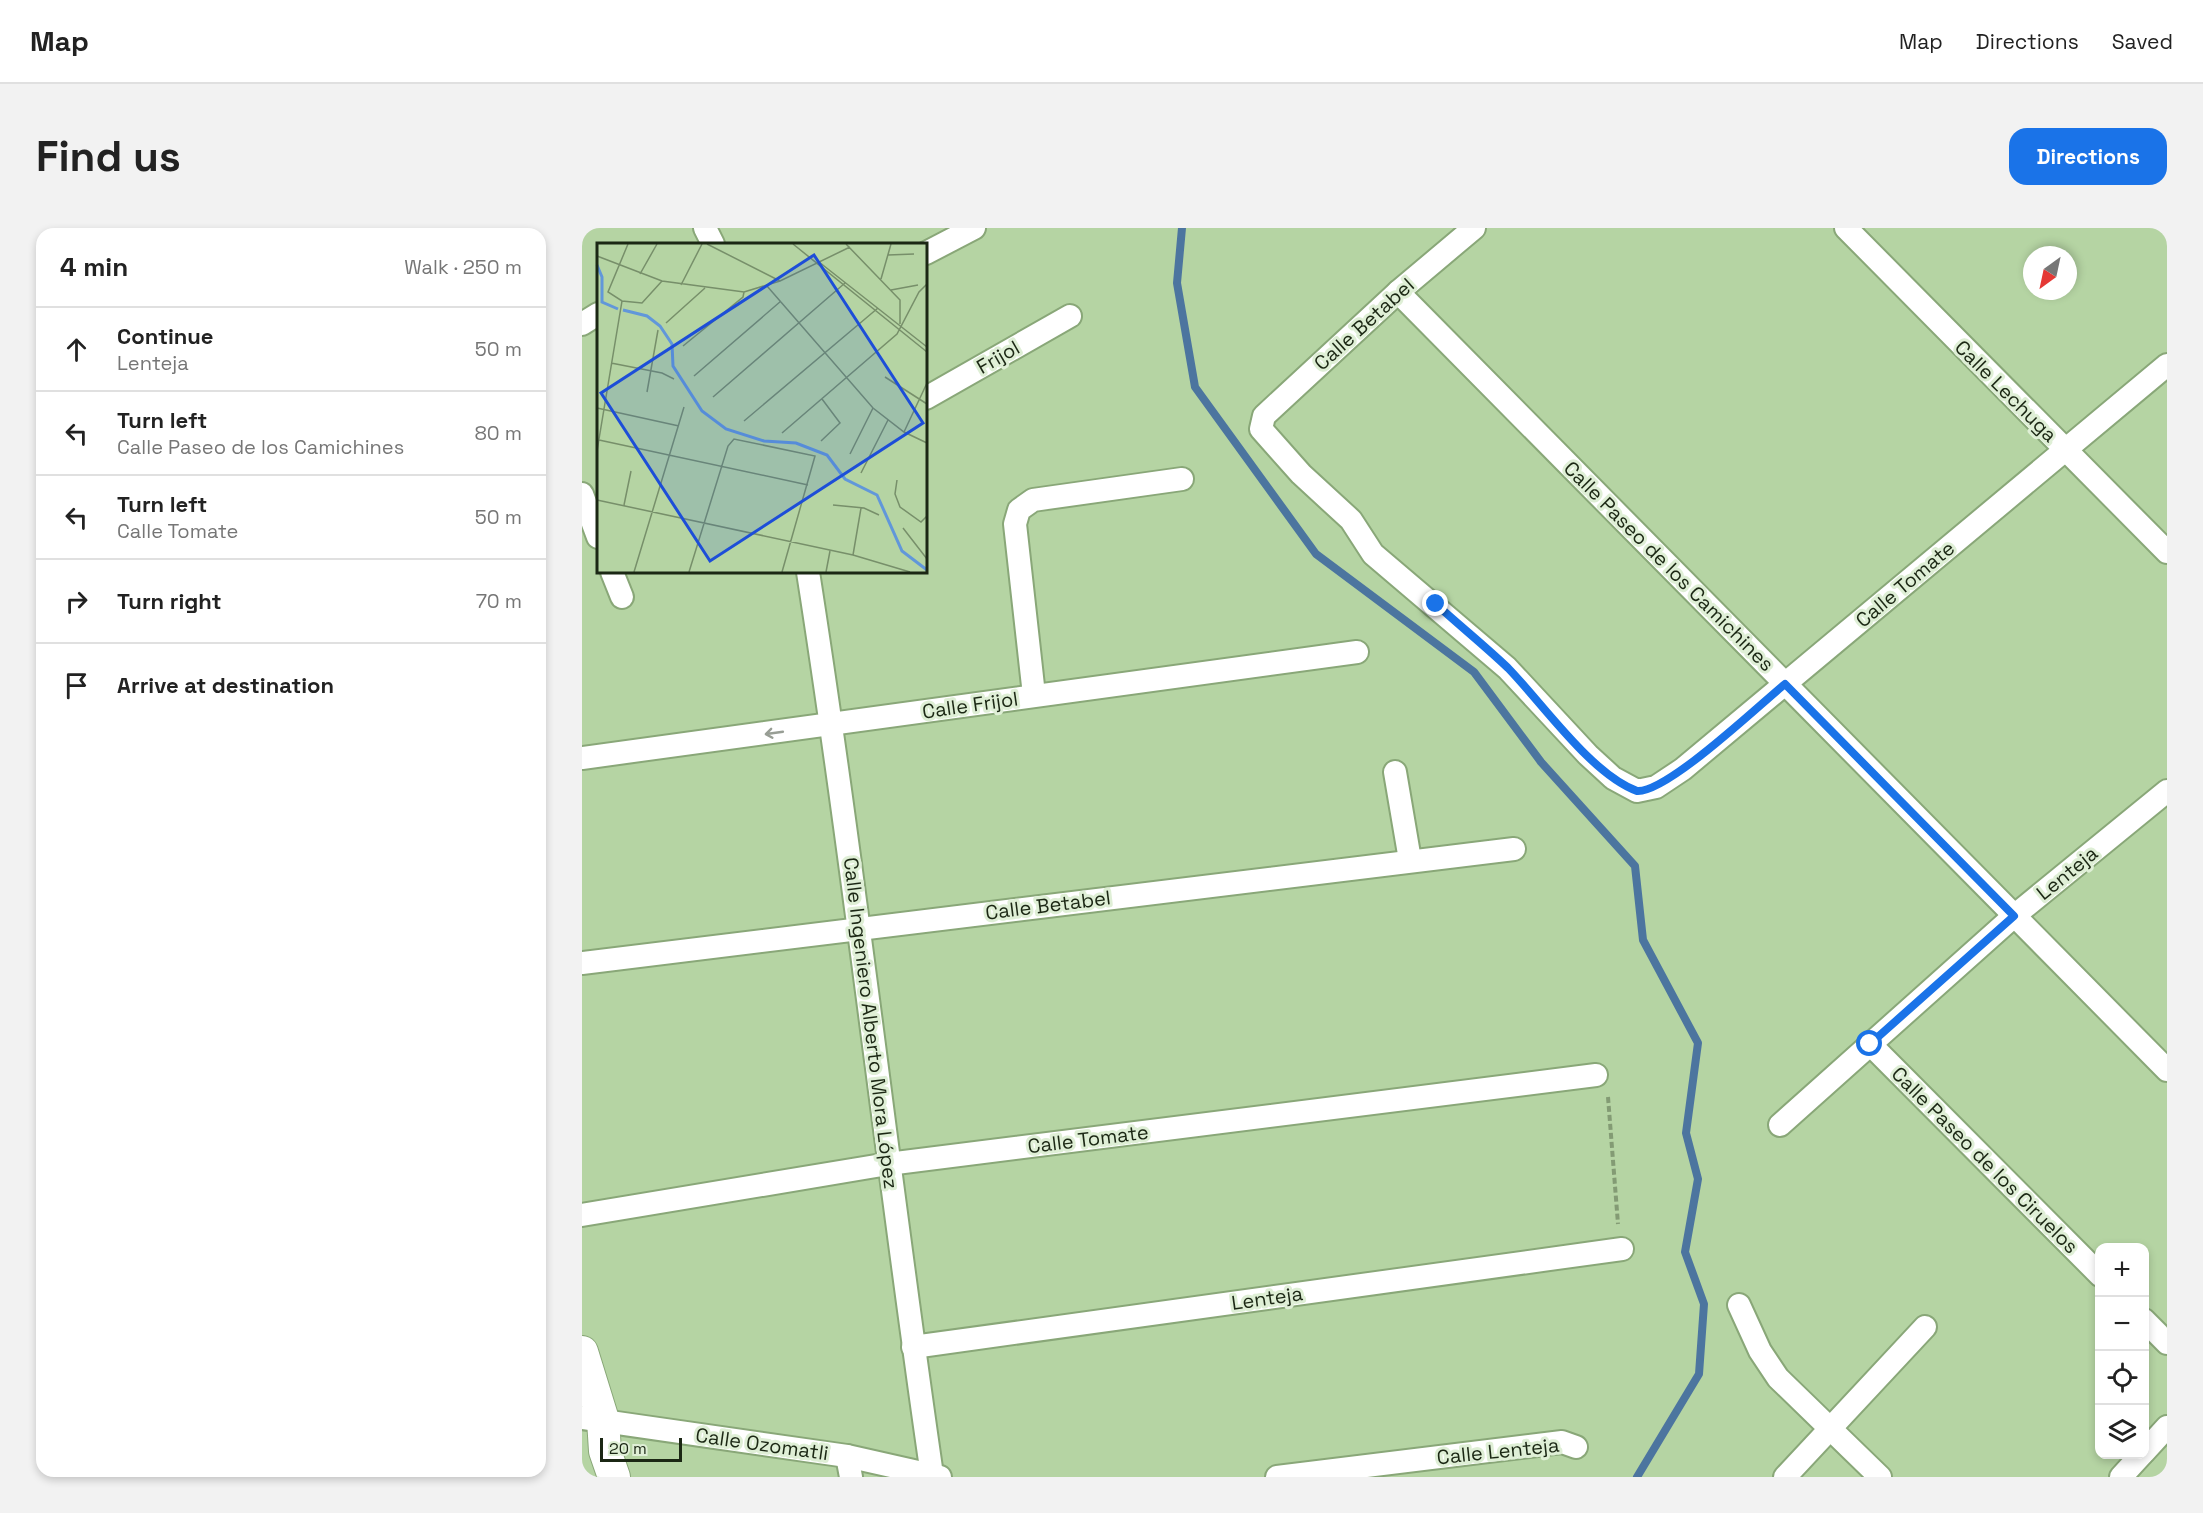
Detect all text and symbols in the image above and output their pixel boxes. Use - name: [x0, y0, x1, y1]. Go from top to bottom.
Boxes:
- text: Map: [30, 23, 89, 59]
- text: Map: [1899, 28, 1943, 55]
- text: Directions: [1976, 28, 2079, 55]
- text: Saved: [2112, 28, 2173, 55]
- button: Directions: [2009, 128, 2167, 185]
- text: Find us: [36, 130, 181, 183]
- inset map: [597, 243, 927, 573]
- north arrow: [2023, 246, 2077, 300]
- text: 4 min: [60, 250, 128, 284]
- text: Walk · 250 m: [404, 254, 522, 280]
- street label: Calle Betabel: [1308, 272, 1420, 376]
- text: Continue: [117, 322, 213, 350]
- icon: ahead: [60, 333, 93, 366]
- street label: Frijol: [972, 334, 1024, 380]
- street label: Calle Lechuga: [1949, 334, 2063, 448]
- text: 50 m: [475, 336, 522, 362]
- text: Lenteja: [117, 350, 189, 376]
- text: Turn left: [117, 406, 207, 434]
- icon: left: [60, 417, 93, 450]
- text: 80 m: [474, 420, 522, 446]
- text: Calle Paseo de los Camichines: [117, 434, 404, 460]
- street label: Calle Paseo de los Camichines: [1558, 455, 1780, 677]
- text: Turn left: [117, 490, 207, 518]
- icon: left: [60, 501, 93, 534]
- text: 50 m: [475, 504, 522, 530]
- text: Calle Tomate: [117, 518, 238, 544]
- street label: Calle Tomate: [1850, 535, 1960, 633]
- icon: right: [60, 585, 93, 618]
- text: Turn right: [117, 587, 222, 615]
- text: 70 m: [476, 588, 522, 614]
- route end: [1422, 590, 1448, 616]
- icon: arrive: [60, 669, 93, 702]
- text: Arrive at destination: [117, 671, 334, 699]
- street label: Calle Frijol: [920, 685, 1020, 725]
- one-way arrow: [765, 727, 785, 738]
- street label: Lenteja: [2031, 840, 2103, 906]
- street label: Calle Ingeniero Alberto Mora López: [838, 856, 904, 1190]
- street label: Calle Betabel: [984, 884, 1112, 926]
- route start: [1856, 1030, 1882, 1056]
- street label: Calle Paseo de los Ciruelos: [1886, 1061, 2084, 1259]
- street label: Calle Tomate: [1026, 1119, 1150, 1159]
- map controls: [2095, 1243, 2149, 1459]
- button: +: [2095, 1243, 2149, 1297]
- street label: Lenteja: [1230, 1280, 1304, 1316]
- button: −: [2095, 1297, 2149, 1351]
- button: locate: [2095, 1351, 2149, 1405]
- button: layers: [2095, 1405, 2149, 1459]
- street label: Calle Ozomatli: [694, 1422, 830, 1466]
- street label: Calle Lenteja: [1436, 1432, 1560, 1470]
- scale bar: [600, 1435, 682, 1462]
- text: 20 m: [609, 1438, 647, 1459]

